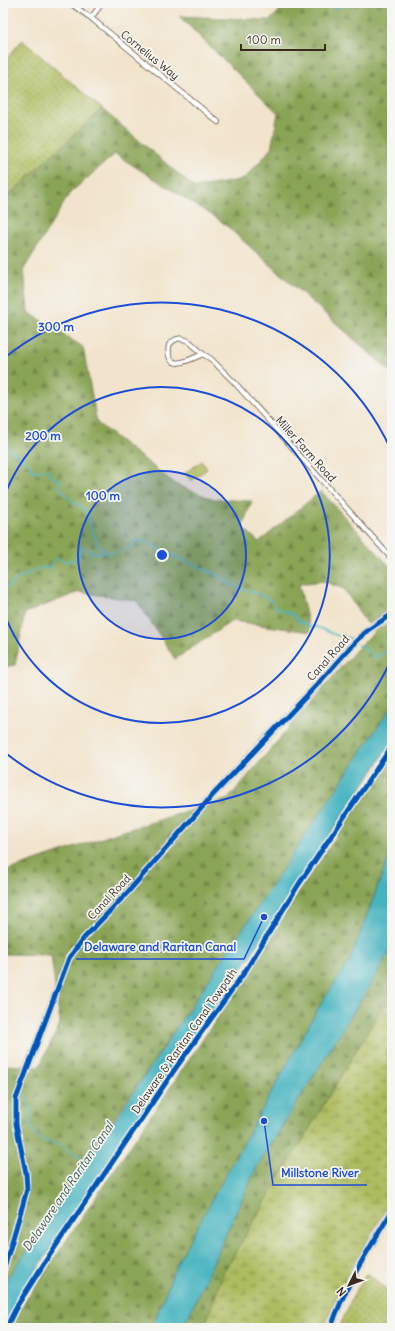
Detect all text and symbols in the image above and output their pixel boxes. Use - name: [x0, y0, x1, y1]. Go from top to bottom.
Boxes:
- scale bar: [241, 26, 325, 52]
- street label: Cornelius Way: [118, 27, 182, 83]
- text: 100 m: [247, 32, 281, 47]
- text: 300 m: [38, 319, 74, 334]
- street label: Miller Farm Road: [273, 413, 340, 485]
- text: 200 m: [25, 428, 61, 443]
- text: 100 m: [86, 488, 120, 503]
- centre of rings: [155, 548, 169, 562]
- street label: Canal Road: [304, 632, 353, 684]
- street label: Canal Road: [84, 871, 134, 923]
- callout: Delaware and Raritan Canal: [76, 935, 244, 959]
- text: Delaware and Raritan Canal: [84, 939, 236, 954]
- street label: Delaware & Raritan Canal Towpath: [128, 966, 240, 1116]
- water label: Delaware and Raritan Canal: [19, 1118, 118, 1254]
- callout: Millstone River: [273, 1161, 367, 1185]
- text: Millstone River: [281, 1165, 359, 1180]
- north arrow: [329, 1265, 369, 1305]
- text: N: [334, 1284, 349, 1299]

